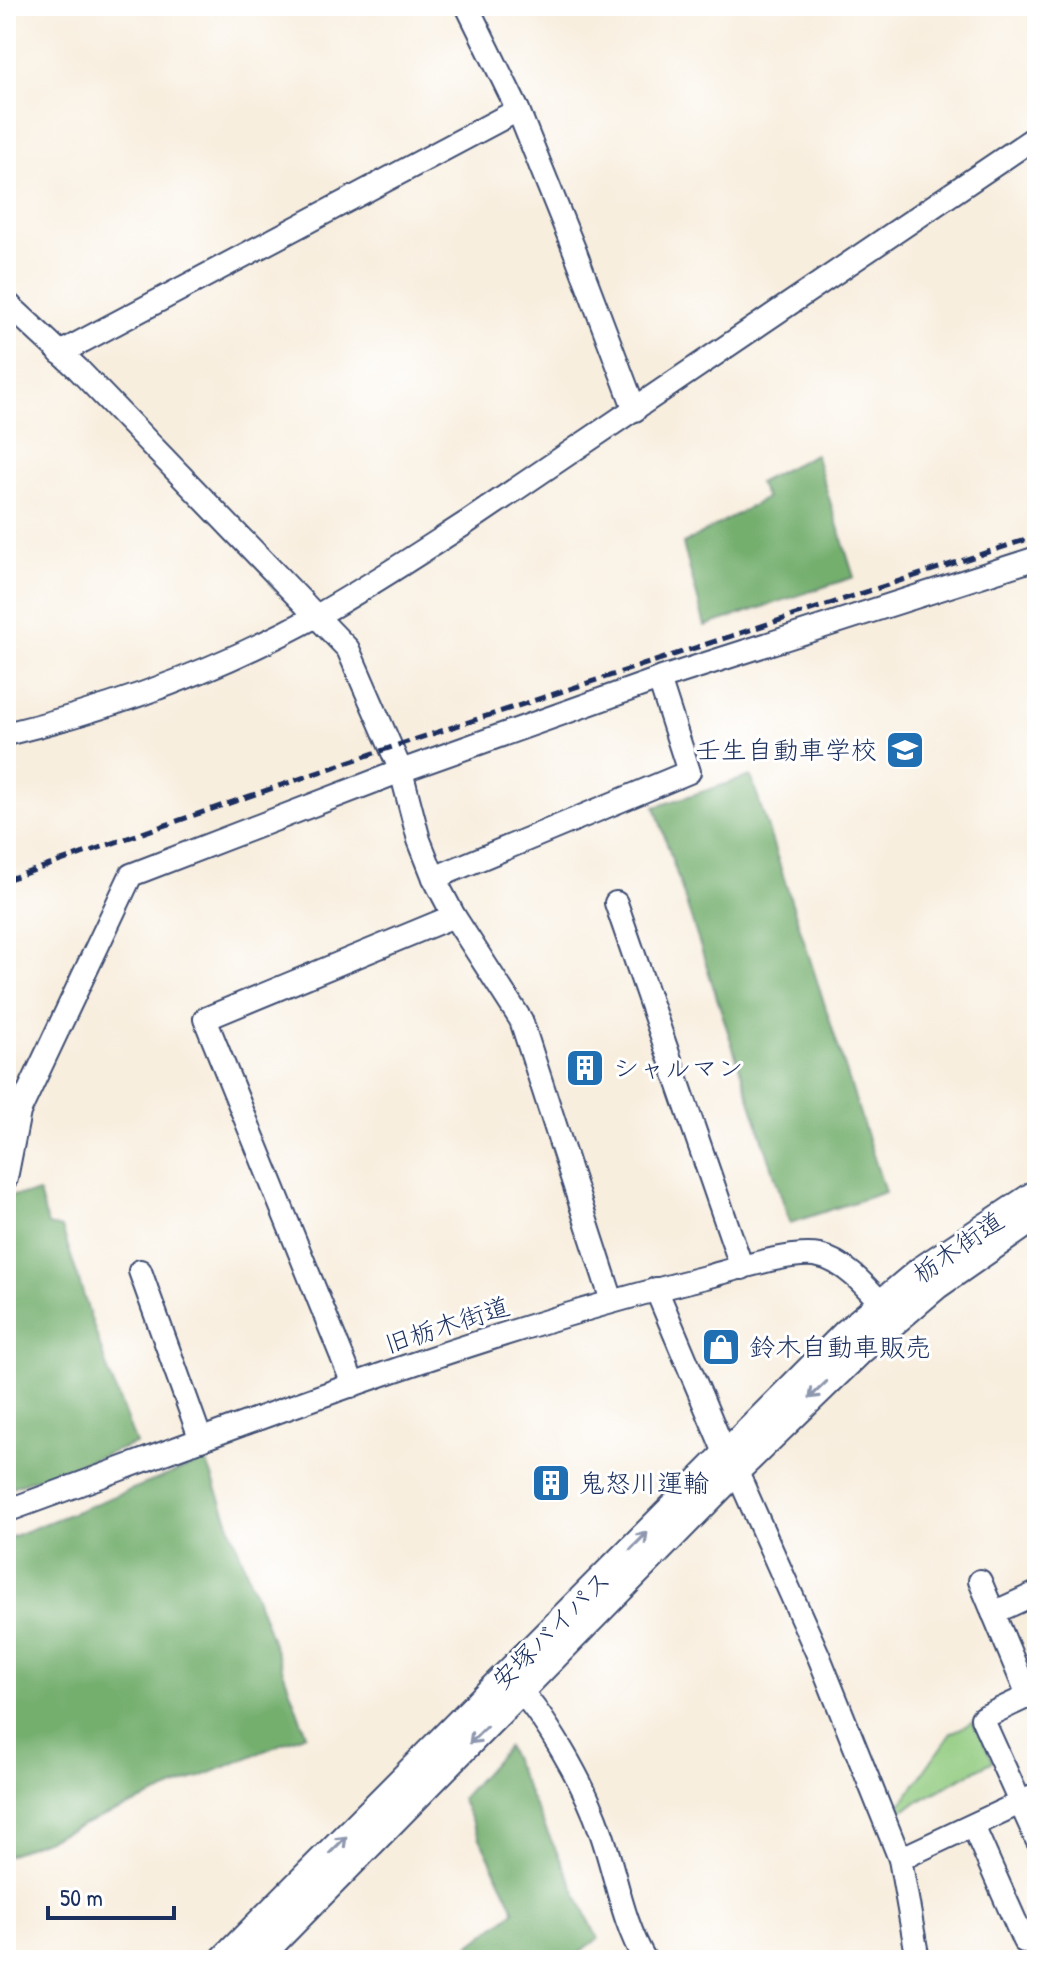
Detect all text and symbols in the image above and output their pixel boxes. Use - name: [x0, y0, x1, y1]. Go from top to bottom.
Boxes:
- school or university icon: 壬生自動車学校: [884, 729, 926, 771]
- place label: 壬生自動車学校: [695, 732, 877, 767]
- building icon: シャルマン: [564, 1047, 606, 1089]
- place label: シャルマン: [613, 1050, 744, 1085]
- street label: 栃木街道: [905, 1202, 1010, 1291]
- street label: 旧栃木街道: [380, 1288, 514, 1361]
- shop icon: 鈴木自動車販売: [700, 1326, 742, 1368]
- place label: 鈴木自動車販売: [749, 1329, 931, 1364]
- one-way arrow: [809, 1380, 828, 1399]
- building icon: 鬼怒川運輸: [530, 1462, 572, 1504]
- place label: 鬼怒川運輸: [579, 1465, 709, 1500]
- one-way arrow: [629, 1532, 648, 1551]
- street label: 安塚バイパス: [483, 1562, 618, 1697]
- one-way arrow: [468, 1725, 488, 1744]
- one-way arrow: [328, 1836, 347, 1855]
- scale bar: [48, 1870, 174, 1920]
- text: 50 m: [60, 1881, 103, 1913]

